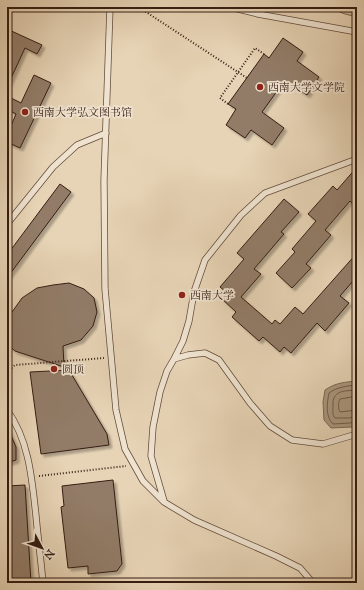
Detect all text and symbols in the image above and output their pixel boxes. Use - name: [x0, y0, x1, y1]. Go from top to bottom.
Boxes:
- place label: 西南大学文学院: [268, 81, 345, 94]
- marker: 西南大学文学院: [255, 82, 265, 92]
- place label: 西南大学弘文图书馆: [33, 106, 132, 119]
- marker: 西南大学弘文图书馆: [20, 107, 30, 117]
- place label: 西南大学: [190, 289, 234, 302]
- marker: 西南大学: [177, 290, 187, 300]
- place label: 圆顶: [62, 363, 84, 376]
- marker: 圆顶: [49, 364, 59, 374]
- north arrow: [22, 528, 62, 568]
- text: N: [41, 546, 57, 563]

